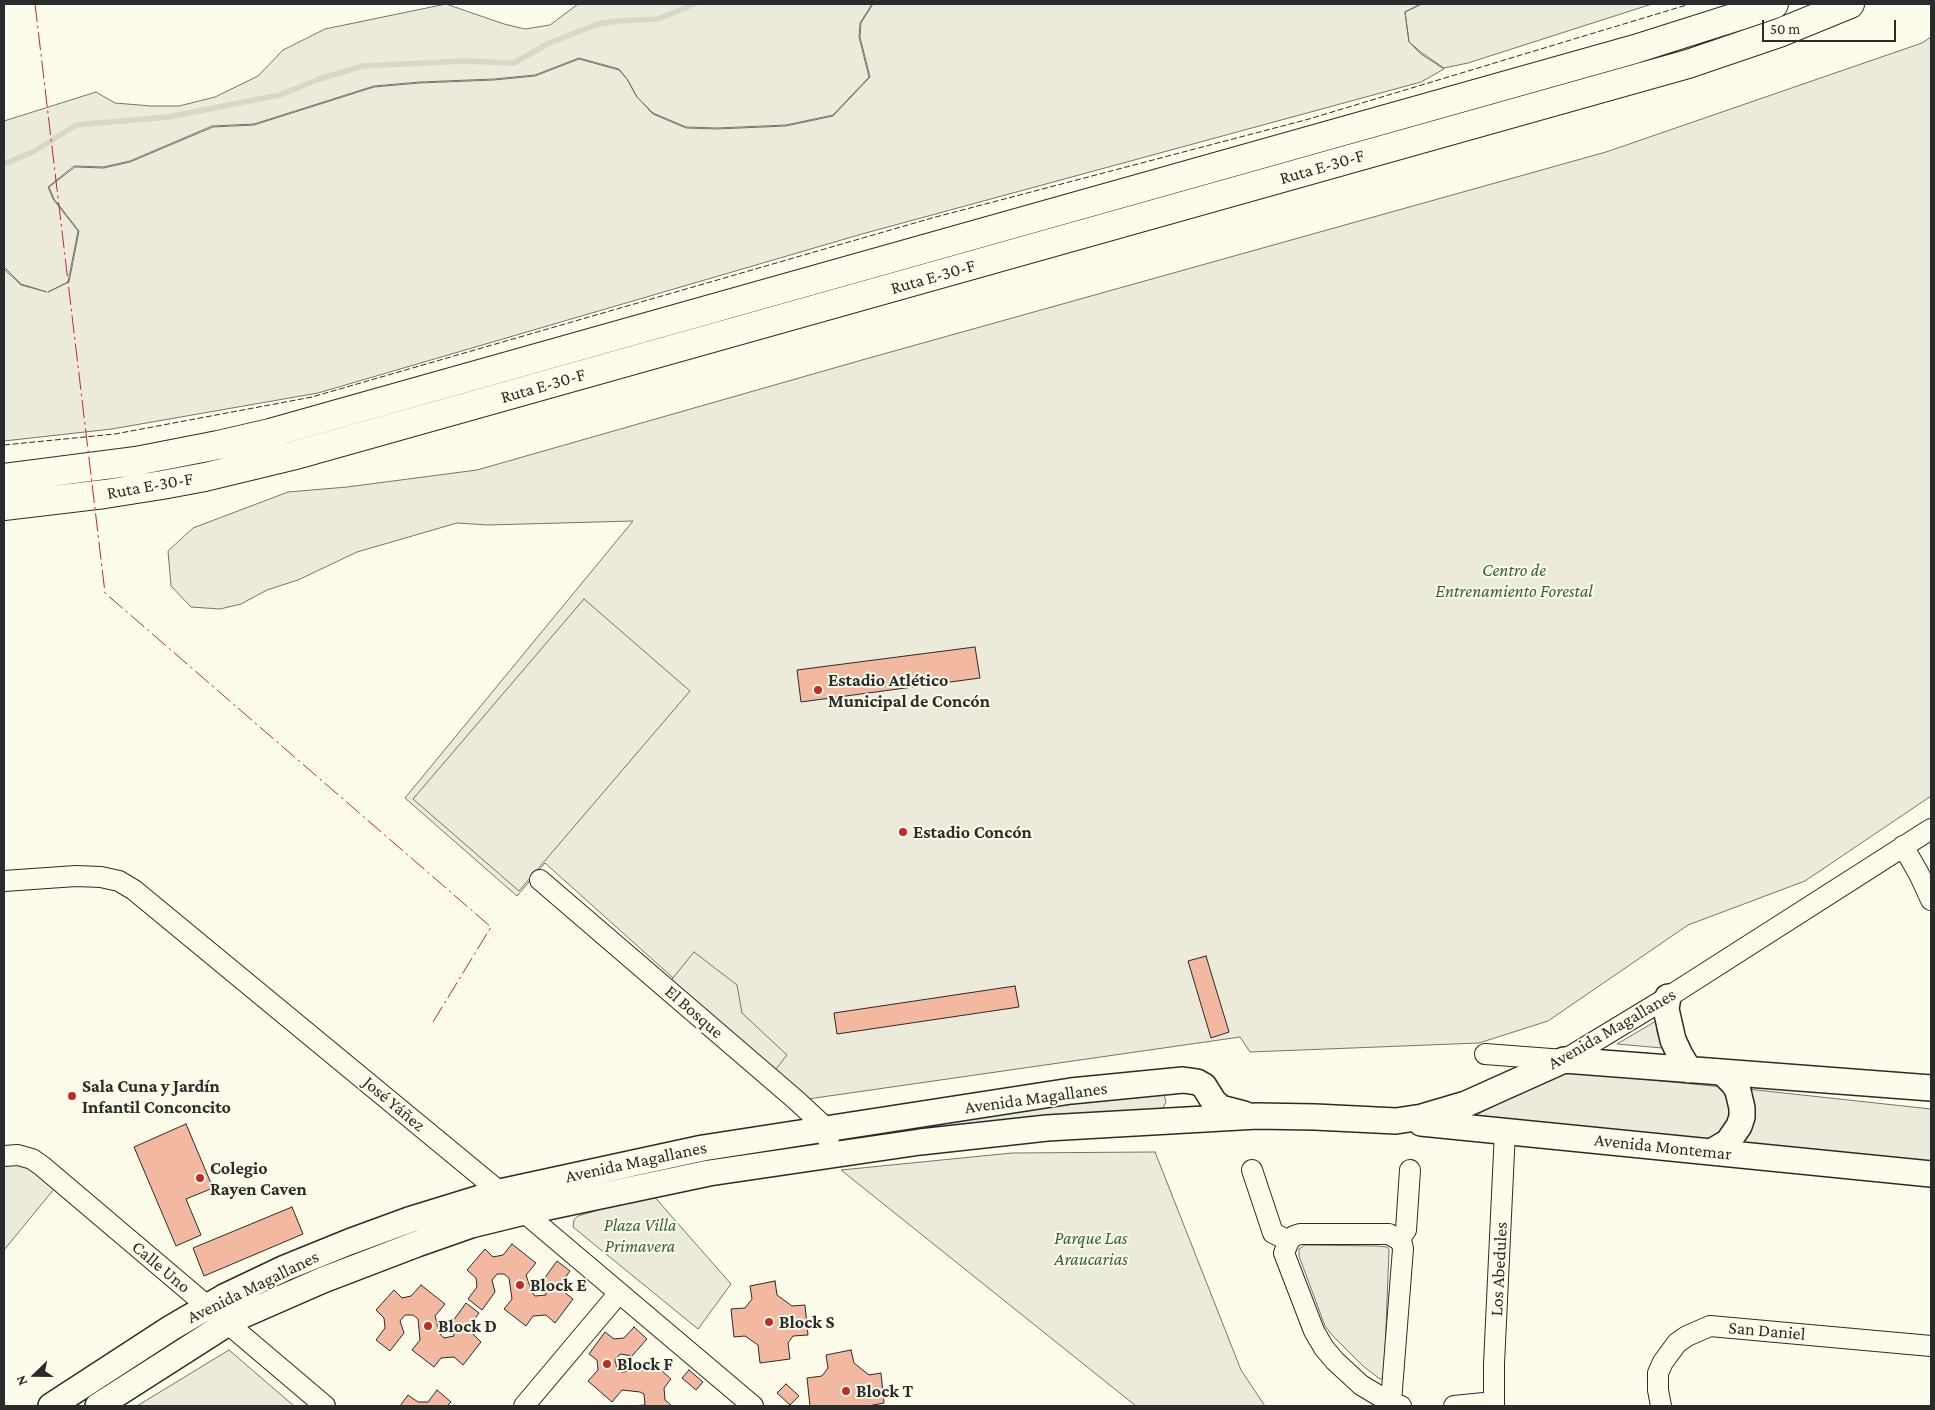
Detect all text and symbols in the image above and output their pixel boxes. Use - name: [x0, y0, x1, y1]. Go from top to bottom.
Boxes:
- scale bar: [1765, 10, 1899, 42]
- text: 50 m: [1770, 21, 1800, 37]
- street label: Ruta E-30-F: [1277, 145, 1367, 189]
- street label: Ruta E-30-F: [888, 255, 978, 299]
- street label: Ruta E-30-F: [498, 364, 588, 408]
- street label: Ruta E-30-F: [105, 468, 195, 504]
- park label: Centro de Entrenamiento Forestal: [1435, 559, 1593, 602]
- place label: Estadio Atlético Municipal de Concón: [828, 669, 990, 712]
- marker: Estadio Atlético Municipal de Concón: [812, 684, 824, 696]
- place label: Estadio Concón: [913, 821, 1032, 843]
- marker: Estadio Concón: [897, 826, 909, 838]
- street label: El Bosque: [660, 981, 728, 1043]
- street label: Avenida Magallanes: [1544, 984, 1680, 1074]
- street label: José Yáñez: [358, 1072, 430, 1136]
- place label: Sala Cuna y Jardín Infantil Conconcito: [82, 1075, 231, 1118]
- street label: Avenida Magallanes: [963, 1077, 1109, 1119]
- marker: Sala Cuna y Jardín Infantil Conconcito: [66, 1090, 78, 1102]
- street label: Avenida Montemar: [1593, 1129, 1733, 1165]
- street label: Avenida Magallanes: [563, 1136, 709, 1188]
- place label: Colegio Rayen Caven: [210, 1157, 307, 1200]
- marker: Colegio Rayen Caven: [194, 1172, 206, 1184]
- park label: Plaza Villa Primavera: [604, 1214, 676, 1256]
- street label: Los Abedules: [1486, 1221, 1512, 1317]
- park label: Parque Las Araucarias: [1054, 1227, 1128, 1270]
- street label: Calle Uno: [127, 1236, 195, 1298]
- street label: Avenida Magallanes: [184, 1246, 322, 1328]
- place label: Block E: [530, 1274, 587, 1296]
- marker: Block E: [514, 1279, 526, 1291]
- place label: Block S: [779, 1311, 834, 1333]
- place label: Block D: [438, 1315, 497, 1337]
- marker: Block S: [763, 1316, 775, 1328]
- street label: San Daniel: [1728, 1317, 1806, 1345]
- marker: Block D: [422, 1320, 434, 1332]
- north arrow: [10, 1350, 60, 1400]
- place label: Block F: [617, 1353, 673, 1375]
- marker: Block F: [601, 1358, 613, 1370]
- text: N: [12, 1373, 30, 1388]
- place label: Block T: [856, 1380, 913, 1402]
- marker: Block T: [840, 1385, 852, 1397]

